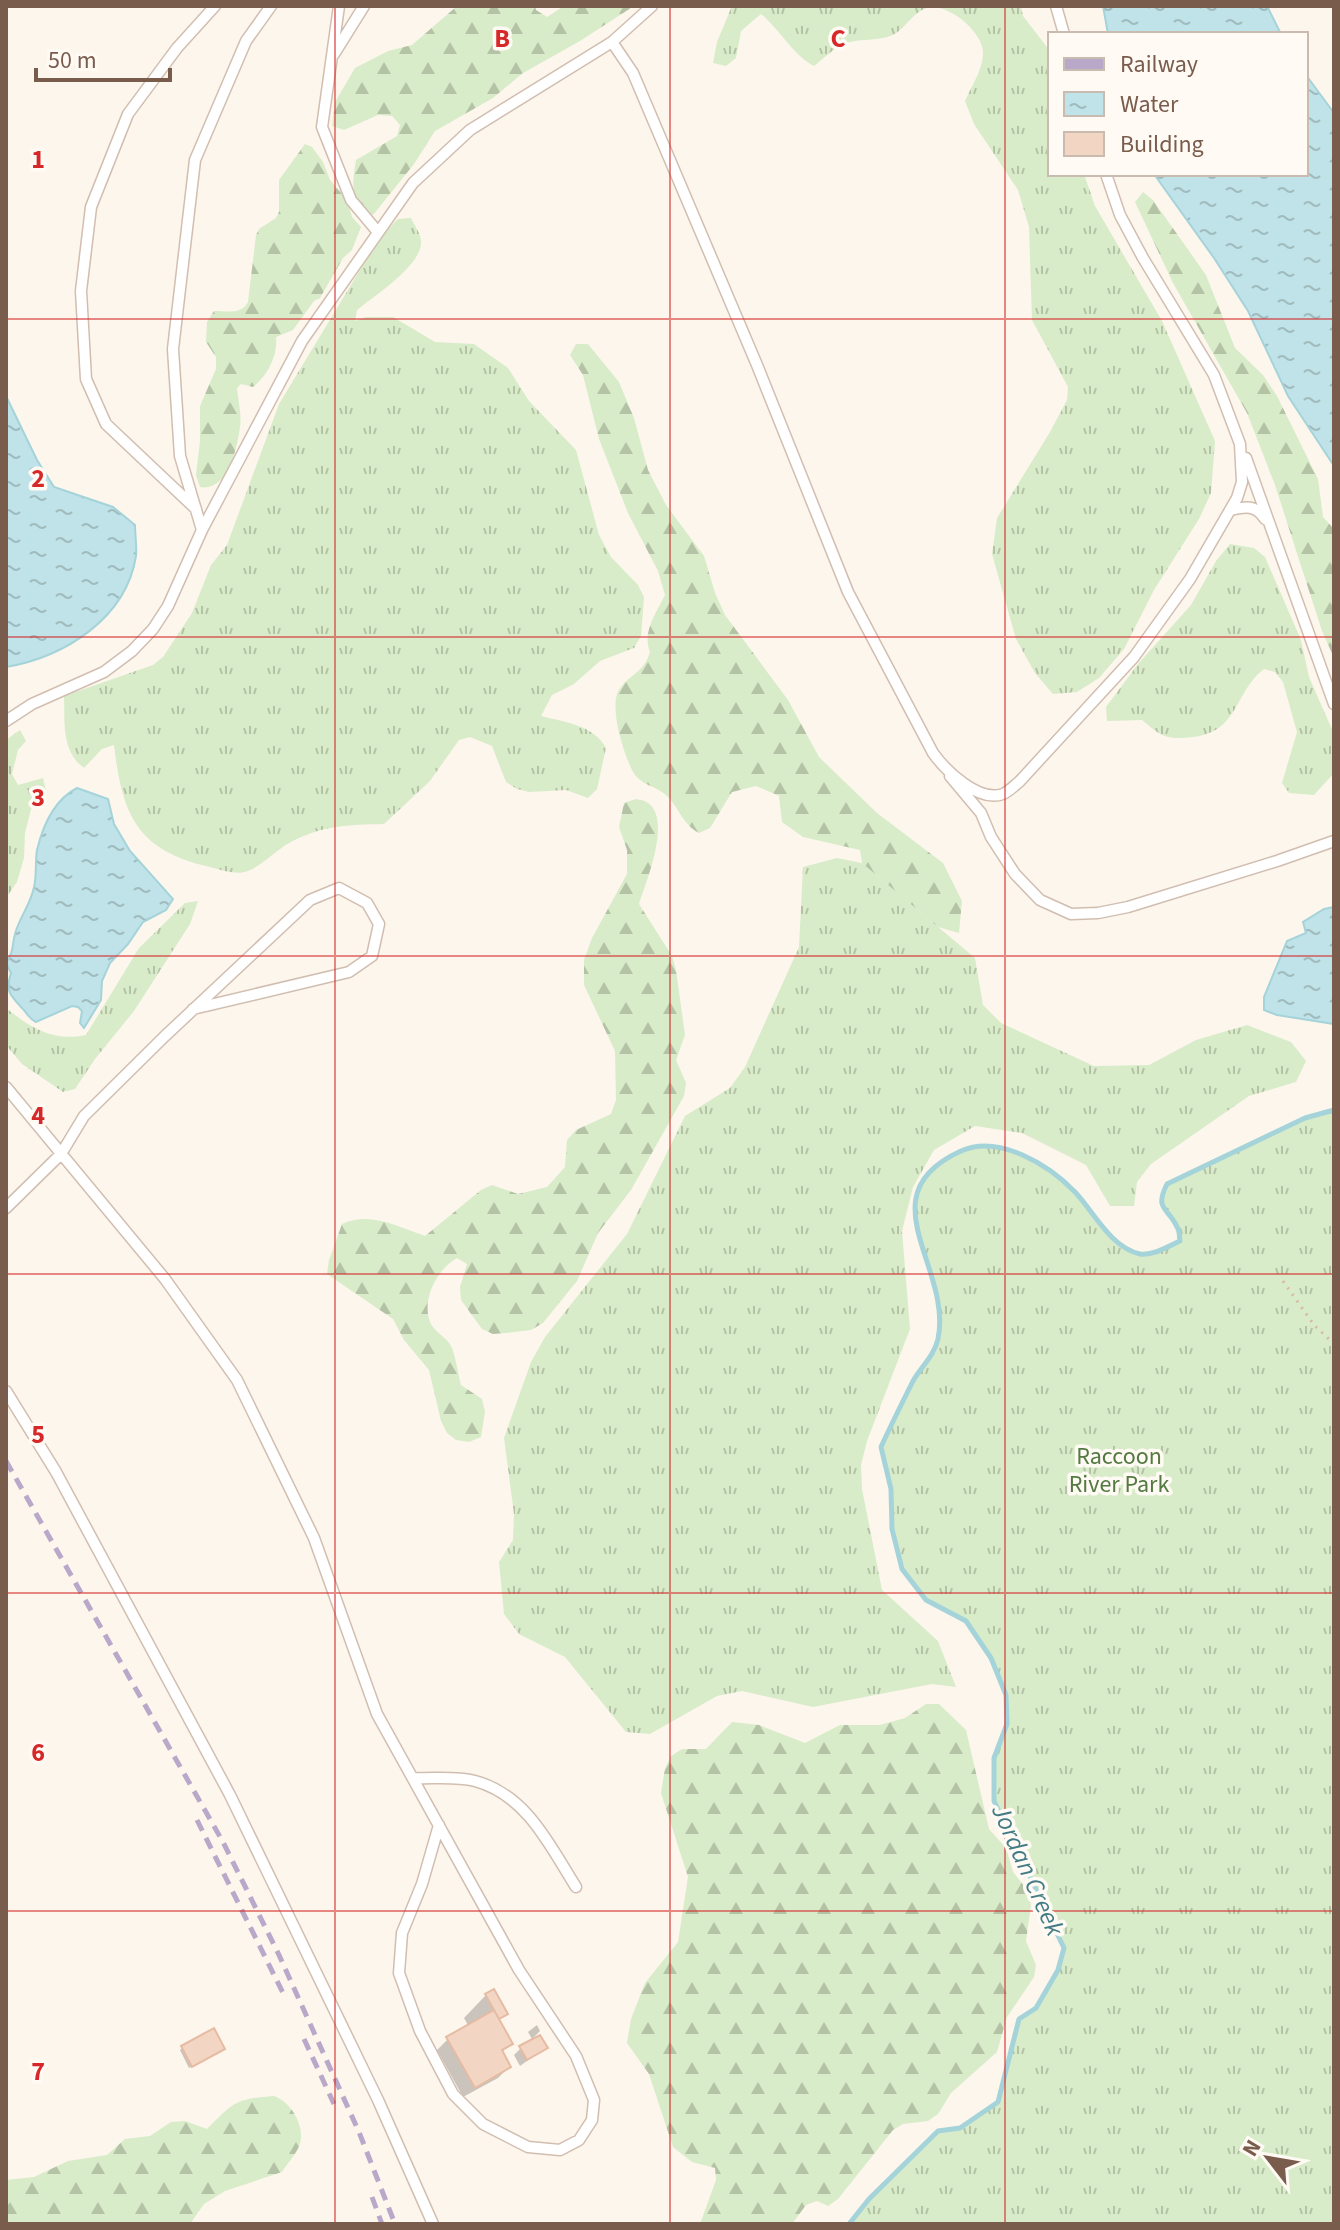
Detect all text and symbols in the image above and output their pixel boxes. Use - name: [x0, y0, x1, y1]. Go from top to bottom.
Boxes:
- text: B: [494, 20, 510, 57]
- text: C: [830, 20, 846, 57]
- scale bar: [36, 32, 170, 82]
- legend: [1048, 32, 1308, 176]
- text: 50 m: [48, 43, 97, 78]
- text: Railway: [1120, 47, 1198, 82]
- text: Water: [1120, 87, 1179, 122]
- text: Building: [1120, 127, 1204, 162]
- text: 1: [31, 141, 45, 178]
- text: 2: [31, 460, 45, 497]
- text: 3: [31, 779, 45, 816]
- text: 4: [31, 1097, 45, 1134]
- text: 5: [31, 1416, 45, 1453]
- park label: Raccoon River Park: [1069, 1439, 1169, 1502]
- text: 6: [31, 1734, 45, 1771]
- water label: Jordan Creek: [982, 1797, 1074, 1942]
- text: 7: [31, 2053, 45, 2090]
- north arrow: [1228, 2118, 1308, 2198]
- text: N: [1234, 2134, 1269, 2163]

